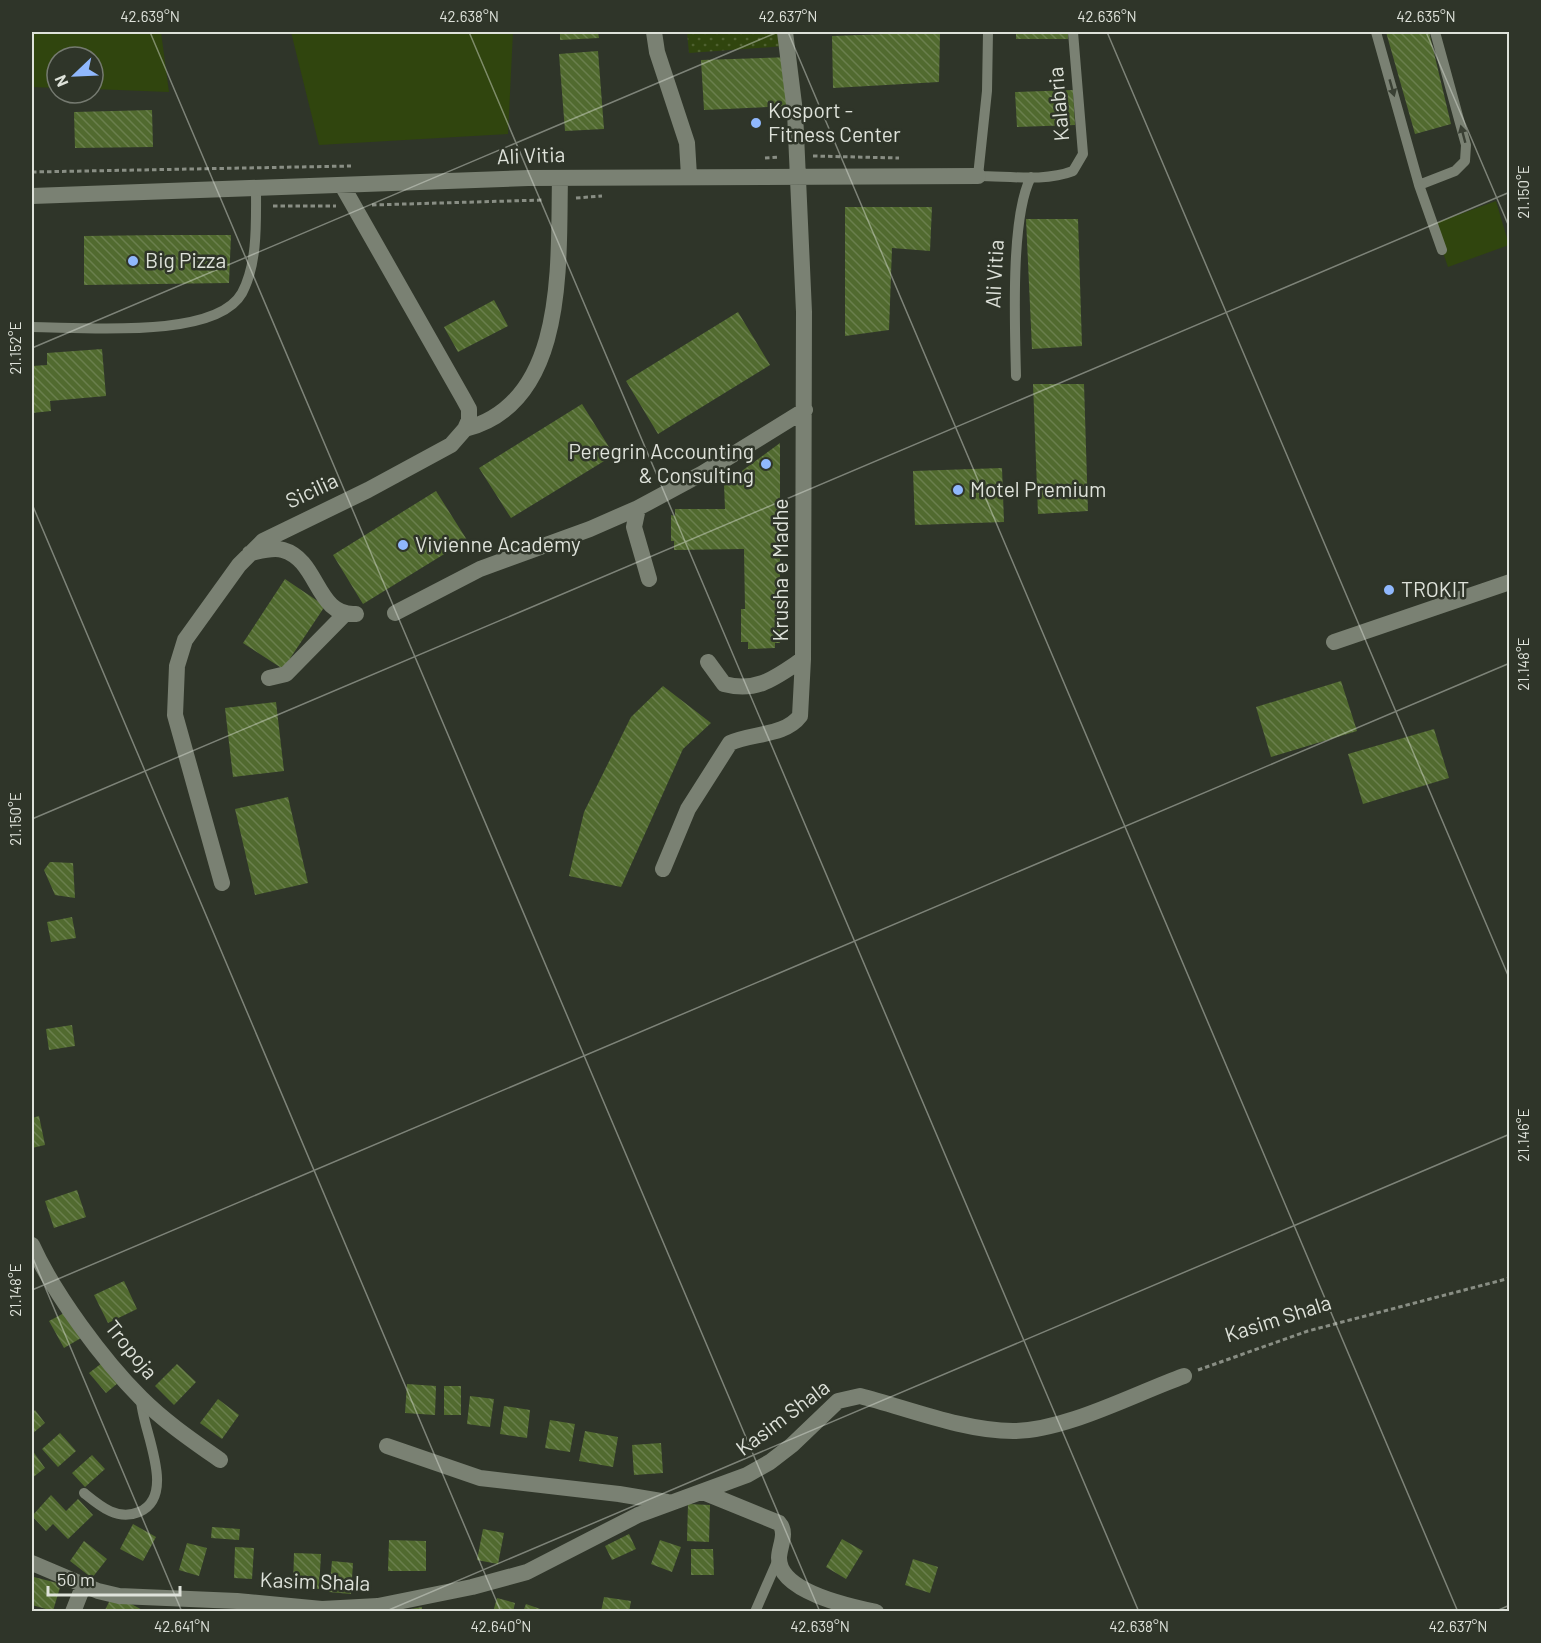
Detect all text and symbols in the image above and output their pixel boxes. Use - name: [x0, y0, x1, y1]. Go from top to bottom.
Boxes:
- text: 42.639°N: [120, 7, 180, 25]
- text: 42.638°N: [439, 7, 499, 25]
- text: 42.637°N: [759, 7, 817, 25]
- text: 42.636°N: [1077, 7, 1137, 25]
- text: 42.635°N: [1396, 7, 1456, 25]
- north arrow: [45, 45, 105, 105]
- street label: Kalabria: [1042, 66, 1073, 142]
- text: N: [50, 72, 72, 90]
- one-way arrow: [1388, 79, 1397, 97]
- place label: Kosport - Fitness Center: [768, 97, 901, 146]
- marker: Kosport - Fitness Center: [749, 116, 763, 130]
- one-way arrow: [1458, 125, 1467, 143]
- street label: Ali Vitia: [496, 141, 566, 168]
- text: 21.150°E: [1514, 165, 1532, 219]
- street label: Ali Vitia: [979, 239, 1008, 309]
- place label: Big Pizza: [145, 247, 226, 272]
- marker: Big Pizza: [126, 254, 140, 268]
- text: 21.152°E: [6, 321, 24, 375]
- place label: Peregrin Accounting & Consulting: [569, 438, 754, 487]
- marker: Peregrin Accounting & Consulting: [759, 457, 773, 471]
- street label: Sicilia: [281, 467, 341, 513]
- place label: Motel Premium: [970, 476, 1106, 501]
- marker: Motel Premium: [951, 483, 965, 497]
- street label: Krusha e Madhe: [767, 498, 792, 642]
- place label: Vivienne Academy: [415, 531, 581, 556]
- marker: Vivienne Academy: [396, 538, 410, 552]
- place label: TROKIT: [1401, 576, 1469, 601]
- marker: TROKIT: [1382, 583, 1396, 597]
- text: 21.148°E: [1514, 637, 1532, 691]
- text: 21.150°E: [6, 792, 24, 846]
- text: 21.146°E: [1514, 1108, 1532, 1162]
- text: 21.148°E: [6, 1263, 24, 1317]
- street label: Kasim Shala: [1221, 1289, 1334, 1347]
- street label: Tropoja: [101, 1315, 163, 1384]
- street label: Kasim Shala: [730, 1374, 834, 1460]
- scale bar: [48, 1559, 180, 1597]
- street label: Kasim Shala: [259, 1566, 371, 1595]
- text: 50 m: [57, 1568, 95, 1590]
- text: 42.641°N: [154, 1617, 210, 1635]
- text: 42.640°N: [471, 1617, 531, 1635]
- text: 42.639°N: [790, 1617, 850, 1635]
- text: 42.638°N: [1109, 1617, 1169, 1635]
- text: 42.637°N: [1429, 1617, 1487, 1635]

